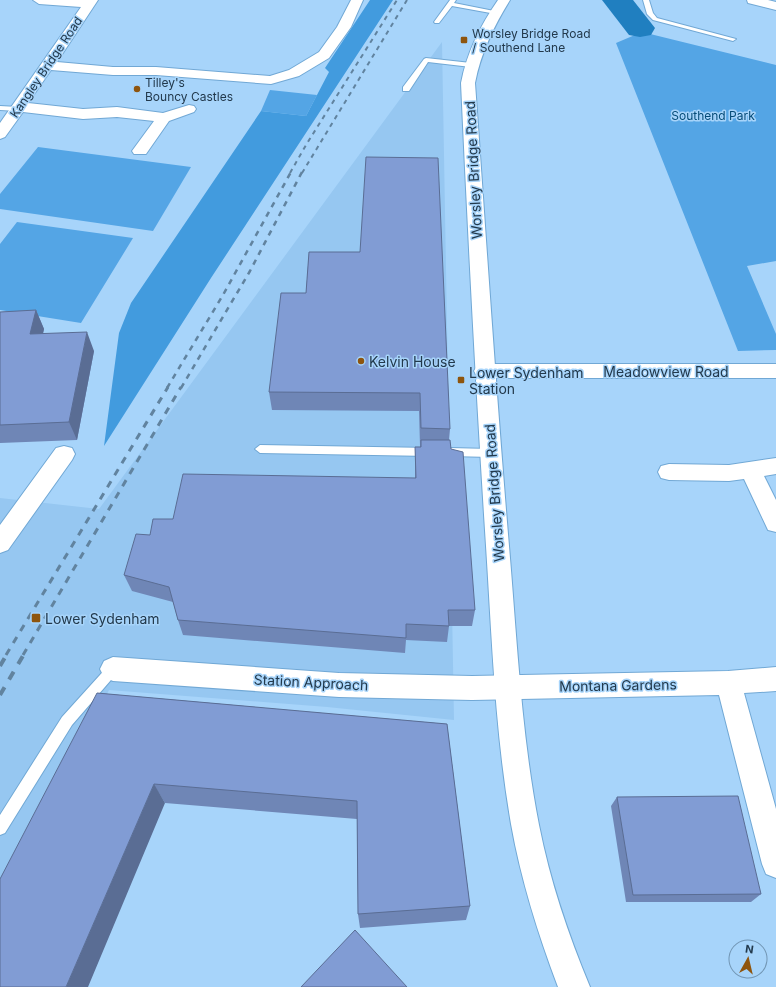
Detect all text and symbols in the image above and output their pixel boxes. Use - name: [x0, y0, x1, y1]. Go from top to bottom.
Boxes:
- street label: Kangley Bridge Road: [7, 14, 85, 120]
- place label: Worsley Bridge Road / Southend Lane: [472, 26, 591, 55]
- marker: Worsley Bridge Road / Southend Lane: [459, 35, 469, 45]
- place label: Tilley's Bouncy Castles: [145, 75, 233, 104]
- marker: Tilley's Bouncy Castles: [132, 84, 142, 94]
- street label: Worsley Bridge Road: [461, 101, 485, 239]
- park label: Southend Park: [671, 108, 755, 123]
- place label: Kelvin House: [369, 353, 456, 370]
- marker: Kelvin House: [356, 356, 366, 366]
- street label: Meadowview Road: [603, 363, 729, 380]
- place label: Lower Sydenham Station: [469, 364, 584, 397]
- marker: Lower Sydenham Station: [456, 375, 466, 385]
- street label: Worsley Bridge Road: [481, 423, 507, 563]
- place label: Lower Sydenham: [45, 610, 160, 627]
- marker: Lower Sydenham: [30, 612, 42, 624]
- street label: Station Approach: [253, 671, 369, 693]
- street label: Montana Gardens: [559, 675, 677, 695]
- north arrow: [728, 939, 768, 979]
- text: N: [744, 942, 755, 957]

